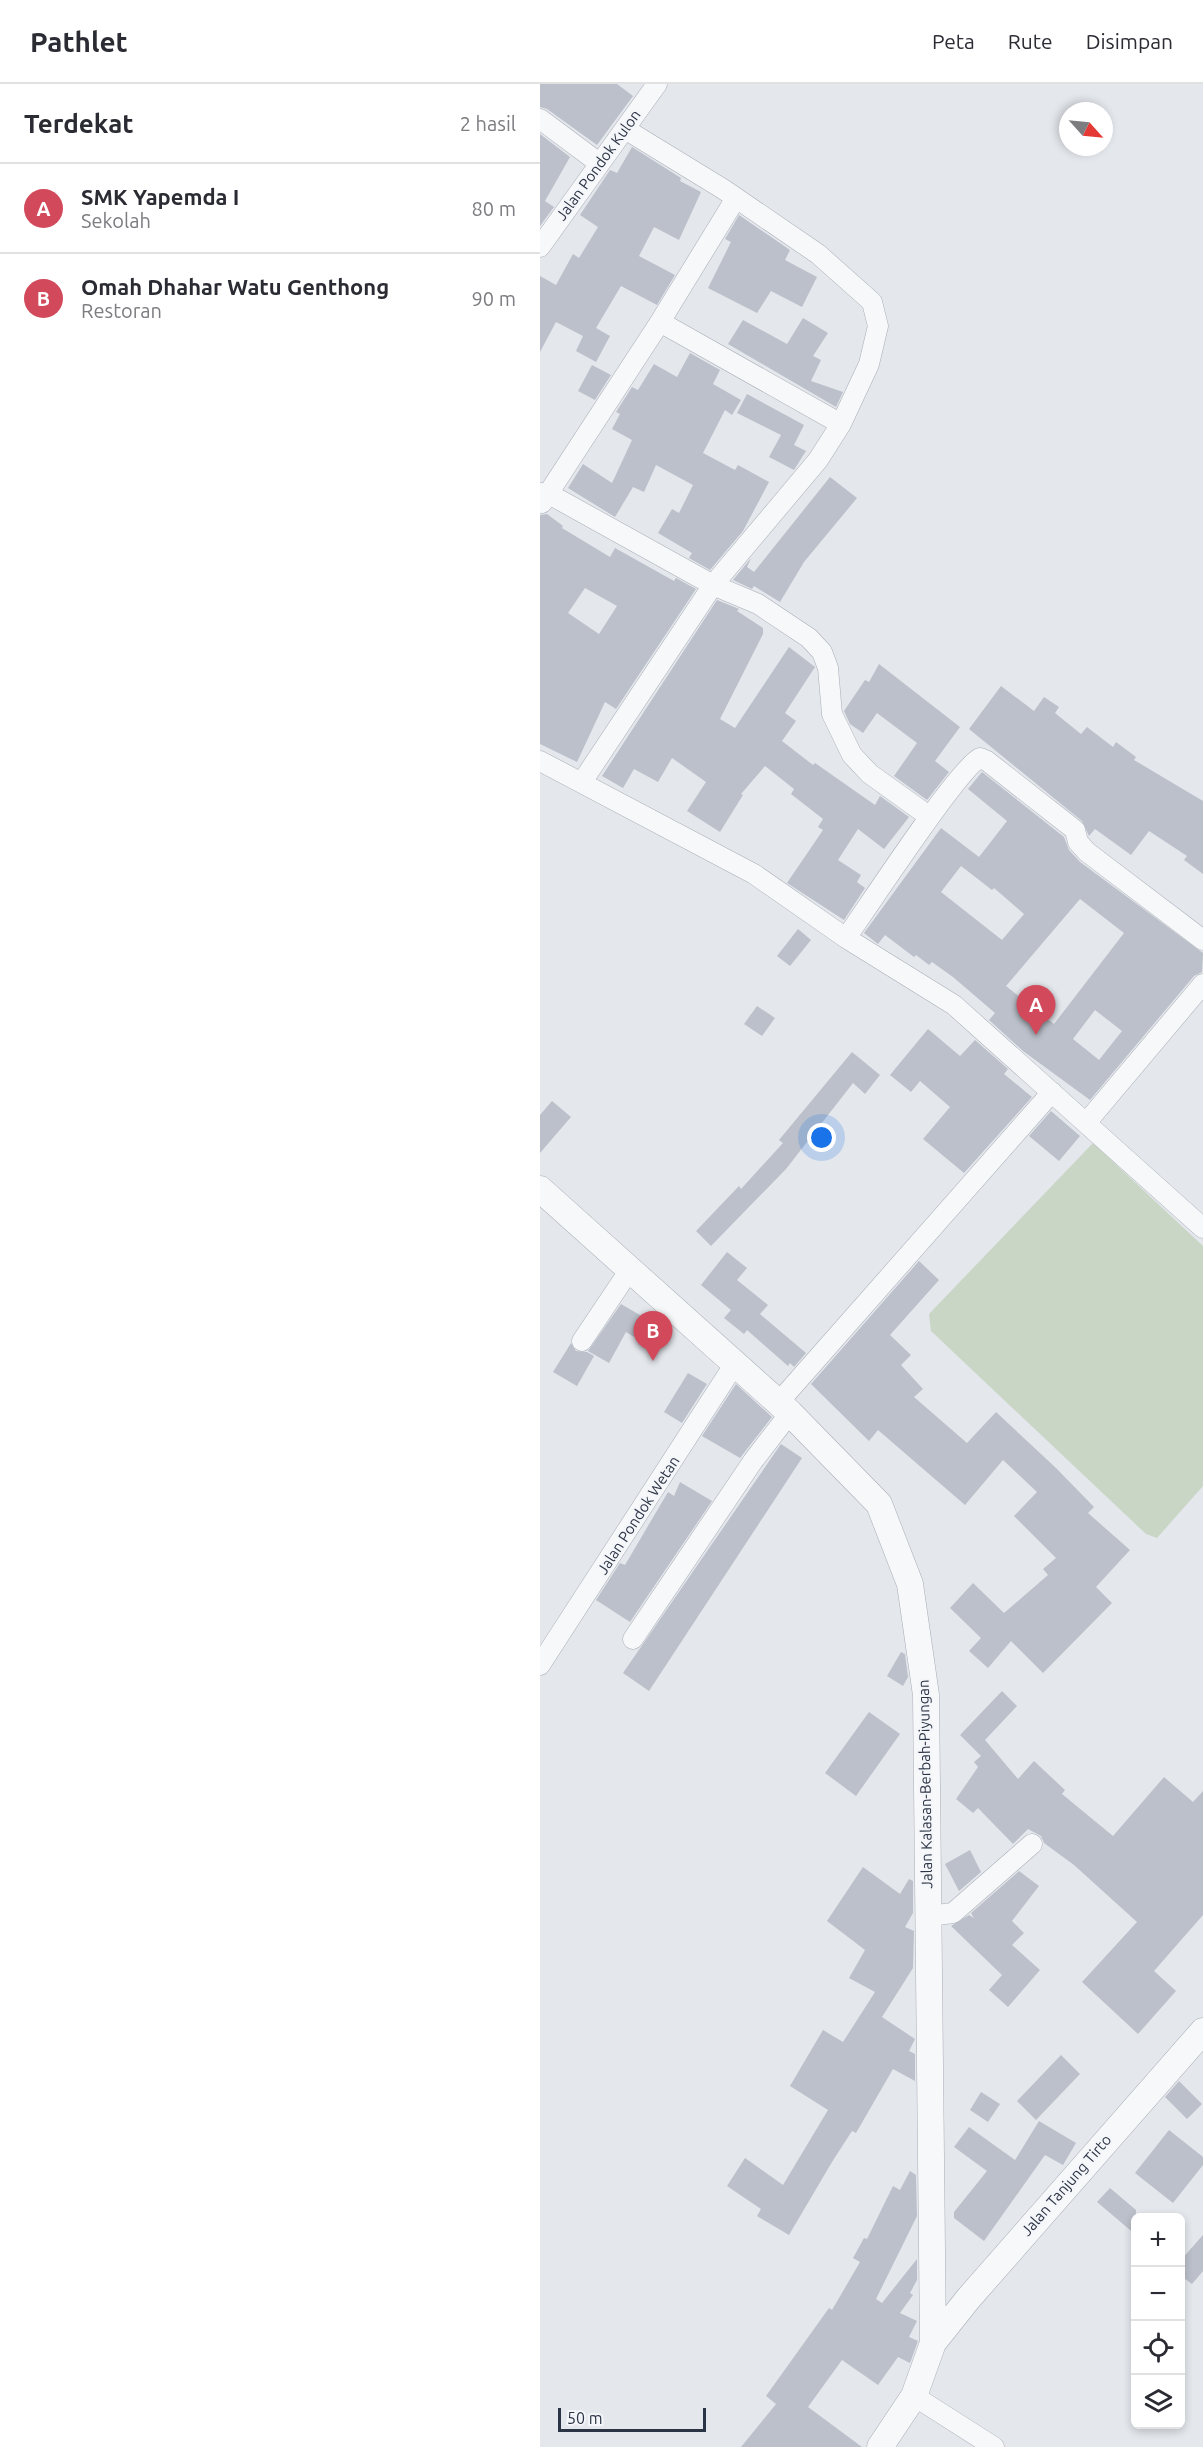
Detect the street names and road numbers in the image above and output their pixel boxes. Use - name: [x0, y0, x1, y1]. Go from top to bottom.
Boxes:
- street label: Jalan Pondok Kulon: [552, 106, 644, 224]
- street label: Jalan Pondok Wetan: [593, 1453, 683, 1577]
- street label: Jalan Kalasan-Berbah-Piyungan: [915, 1679, 935, 1889]
- street label: Jalan Tanjung Tirto: [1018, 2131, 1114, 2239]

